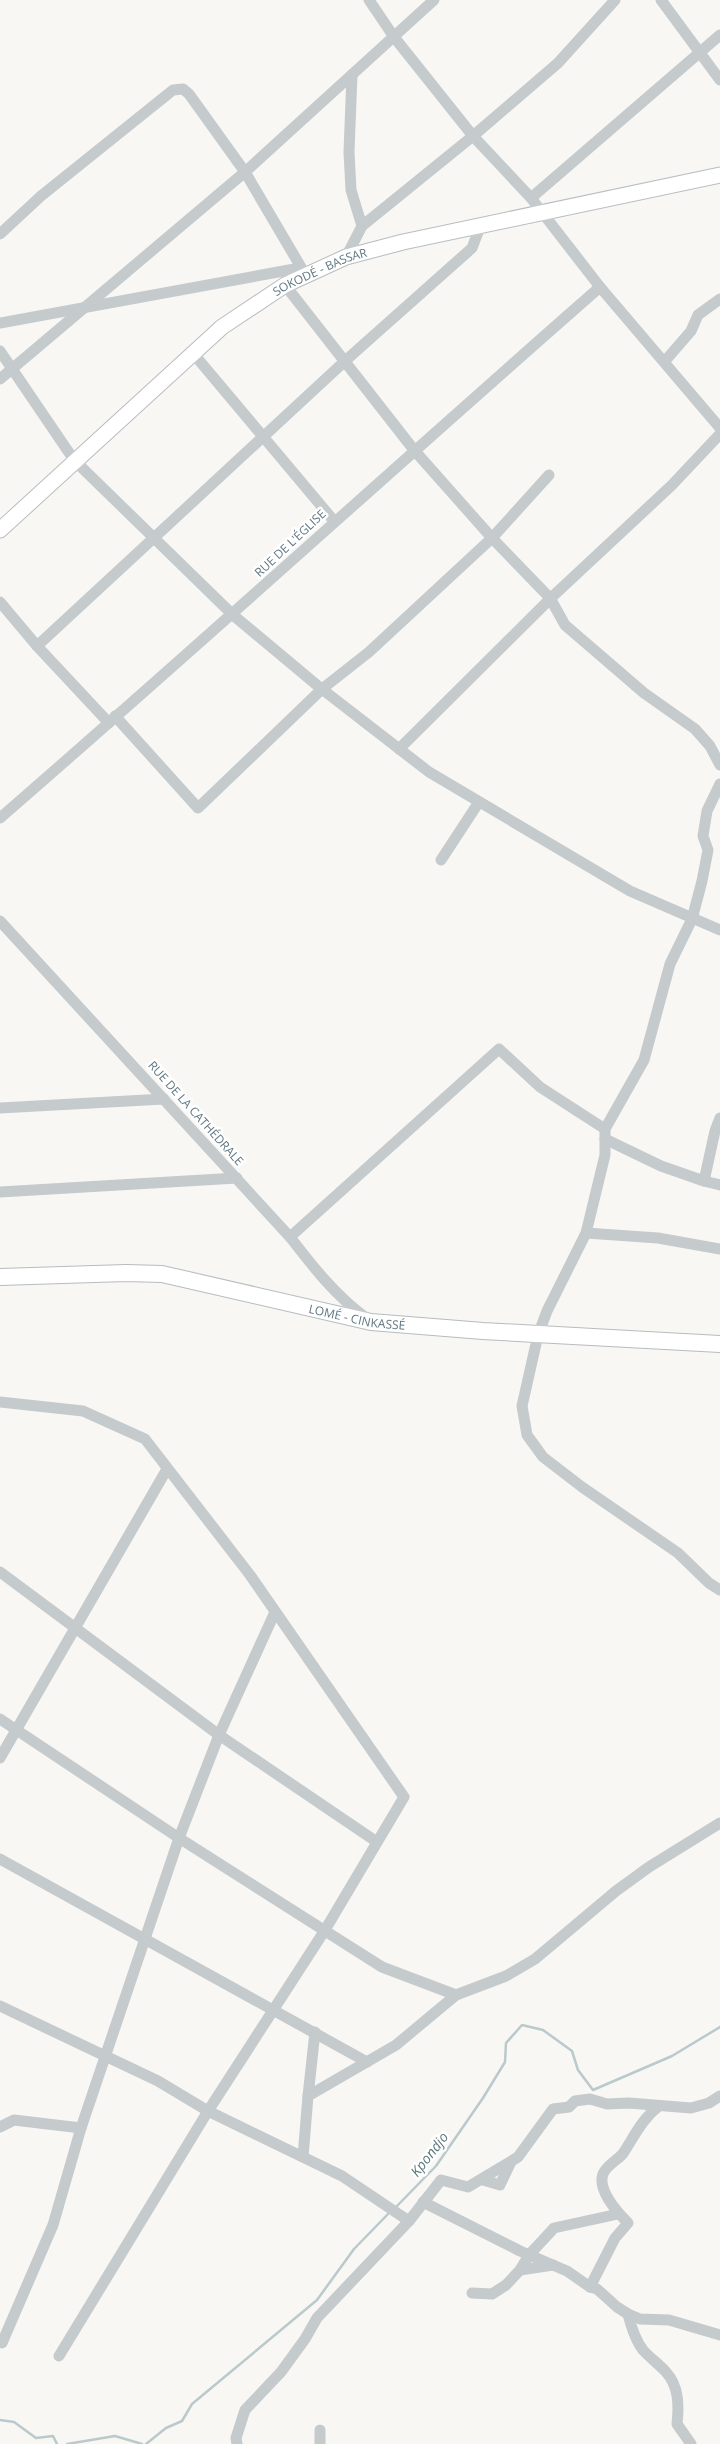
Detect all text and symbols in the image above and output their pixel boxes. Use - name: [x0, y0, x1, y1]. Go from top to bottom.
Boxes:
- street label: SOKODÉ - BASSAR: [269, 243, 369, 299]
- street label: RUE DE L'ÉGLISE: [251, 506, 329, 580]
- street label: RUE DE LA CATHÉDRALE: [144, 1057, 248, 1169]
- street label: LOMÉ - CINKASSÉ: [307, 1299, 406, 1333]
- water label: Kpondjo: [406, 2128, 452, 2180]

